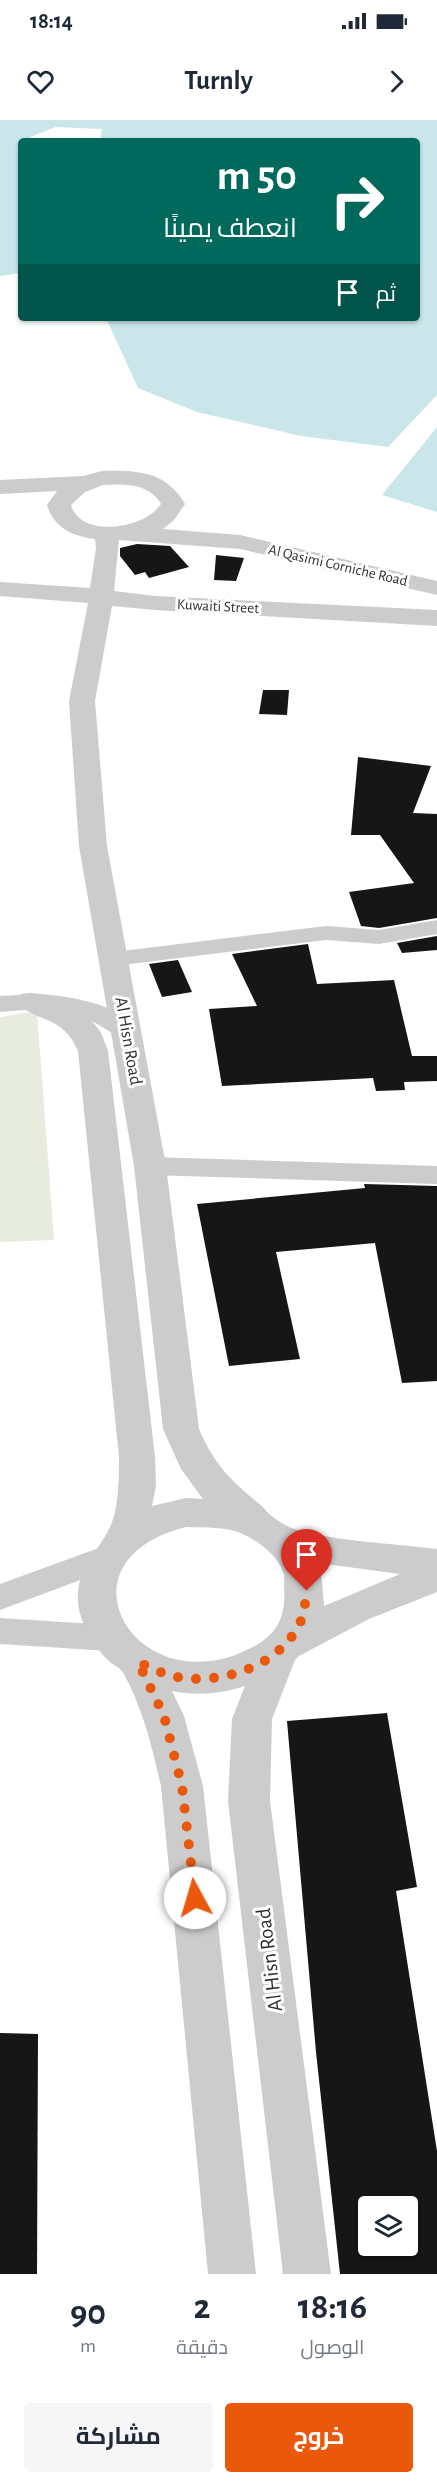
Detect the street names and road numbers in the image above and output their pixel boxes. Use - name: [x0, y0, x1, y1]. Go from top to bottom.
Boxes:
- street label: Al Qasimi Corniche Road: [267, 542, 409, 589]
- street label: Kuwaiti Street: [177, 597, 260, 616]
- street label: Al Hisn Road: [111, 996, 145, 1087]
- street label: Al Hisn Road: [253, 1907, 286, 2013]

